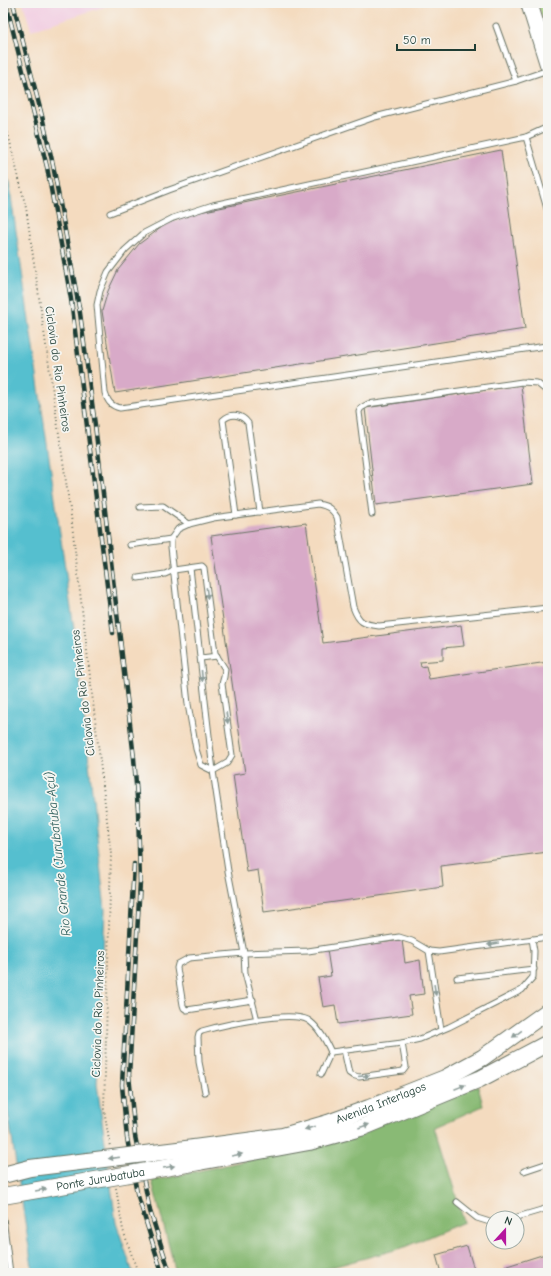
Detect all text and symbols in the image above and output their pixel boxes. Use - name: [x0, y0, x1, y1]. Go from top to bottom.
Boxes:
- scale bar: [397, 26, 475, 52]
- text: 50 m: [403, 33, 431, 47]
- street label: Ciclovia do Rio Pinheiros: [42, 305, 74, 433]
- one-way arrow: [204, 587, 210, 599]
- street label: Ciclovia do Rio Pinheiros: [68, 629, 98, 757]
- one-way arrow: [199, 670, 206, 682]
- one-way arrow: [224, 712, 230, 724]
- water label: Rio Grande (Jurubatuba-Açú): [41, 771, 74, 937]
- one-way arrow: [487, 942, 499, 948]
- street label: Ciclovia do Rio Pinheiros: [89, 950, 107, 1078]
- one-way arrow: [432, 984, 438, 996]
- one-way arrow: [511, 1030, 522, 1039]
- one-way arrow: [358, 1072, 370, 1079]
- street label: Avenida Interlagos: [334, 1079, 428, 1127]
- one-way arrow: [454, 1084, 466, 1090]
- one-way arrow: [358, 1123, 370, 1129]
- one-way arrow: [304, 1126, 317, 1132]
- one-way arrow: [231, 1152, 244, 1158]
- one-way arrow: [108, 1155, 120, 1161]
- one-way arrow: [163, 1164, 176, 1170]
- street label: Ponte Jurubatuba: [55, 1165, 146, 1194]
- one-way arrow: [35, 1187, 48, 1193]
- north arrow: [485, 1210, 525, 1250]
- text: N: [503, 1214, 514, 1228]

